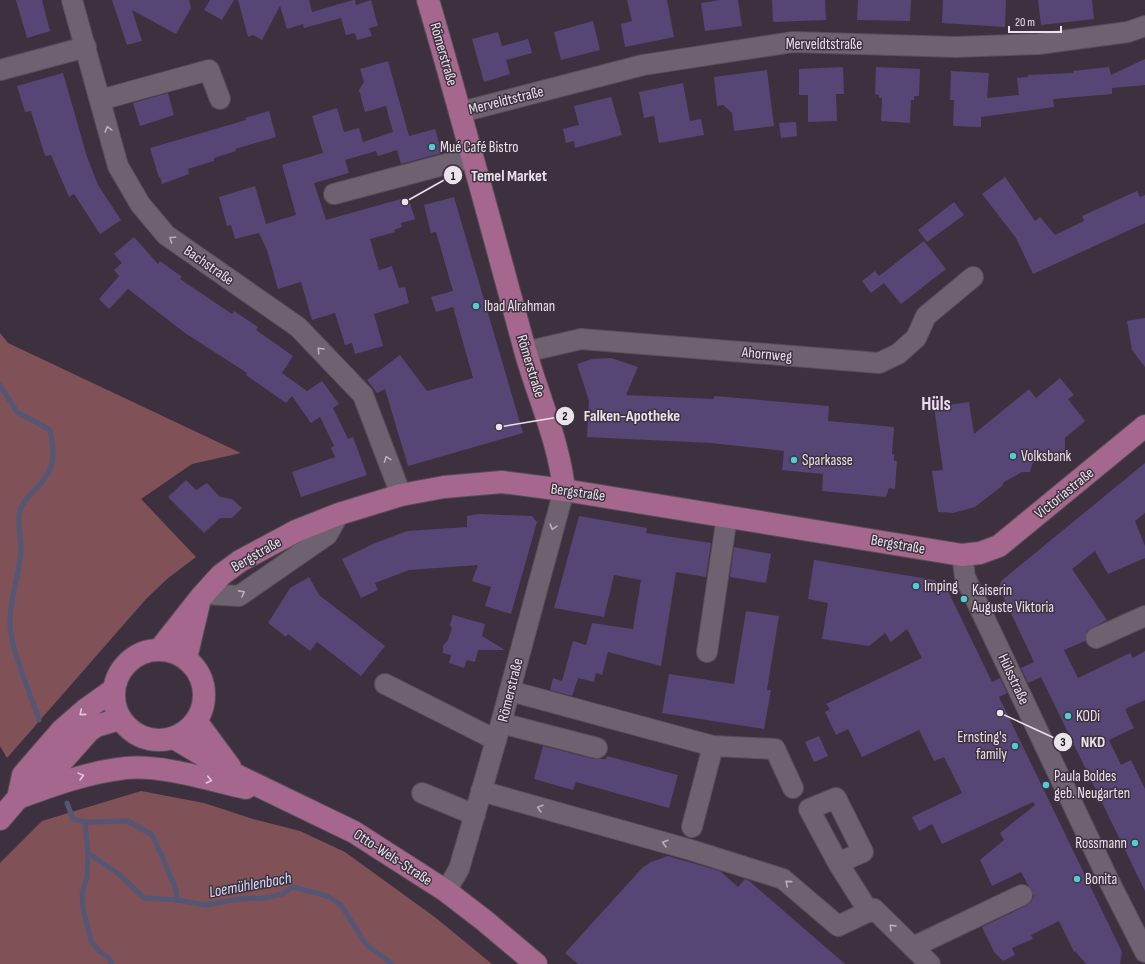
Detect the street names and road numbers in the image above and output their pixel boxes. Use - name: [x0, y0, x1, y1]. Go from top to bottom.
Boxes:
- street label: Römerstraße: [425, 20, 462, 88]
- street label: Merveldtstraße: [786, 35, 862, 54]
- street label: Merveldtstraße: [467, 82, 546, 119]
- street label: Bachstraße: [180, 241, 238, 290]
- street label: Römerstraße: [512, 332, 549, 400]
- street label: Ahornweg: [740, 343, 793, 366]
- street label: Victoriastraße: [1031, 464, 1098, 523]
- street label: Bergstraße: [550, 479, 606, 506]
- street label: Bergstraße: [869, 530, 927, 559]
- street label: Bergstraße: [228, 533, 285, 576]
- street label: Hülsstraße: [994, 651, 1034, 708]
- street label: Römerstraße: [493, 656, 528, 724]
- street label: Otto-Wels-Straße: [350, 825, 436, 890]

